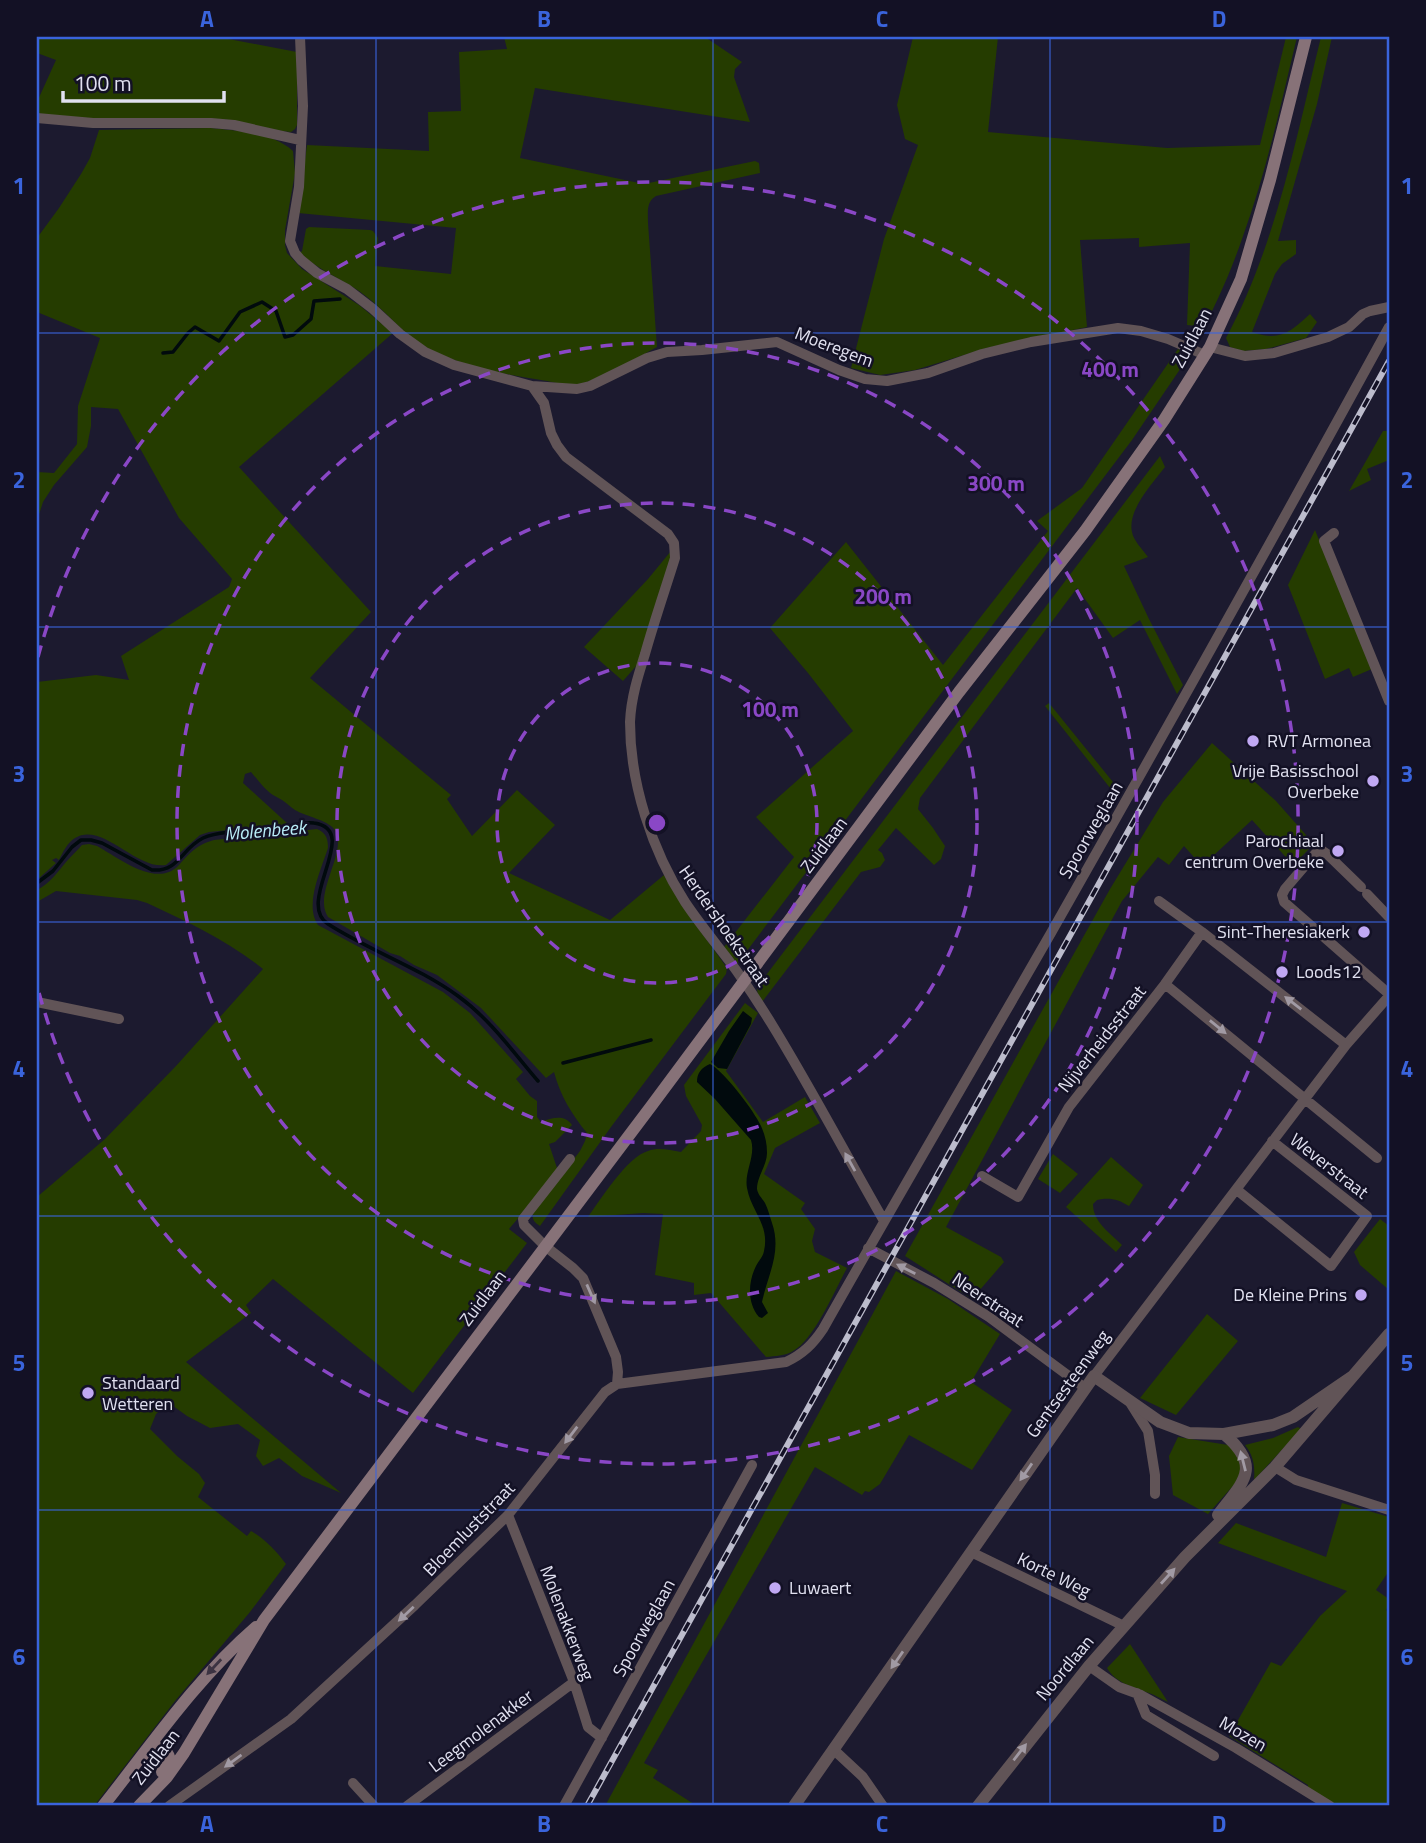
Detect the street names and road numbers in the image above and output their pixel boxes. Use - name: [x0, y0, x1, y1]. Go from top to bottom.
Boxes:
- street label: Zuidlaan: [1165, 303, 1219, 373]
- street label: Moeregem: [791, 319, 877, 374]
- street label: Spoorweglaan: [1052, 776, 1129, 883]
- street label: Zuidlaan: [793, 811, 854, 879]
- street label: Herdershoekstraat: [672, 860, 777, 992]
- street label: Nijverheidsstraat: [1051, 979, 1153, 1098]
- street label: Weverstraat: [1284, 1126, 1375, 1205]
- street label: Zuidlaan: [452, 1264, 513, 1332]
- street label: Neerstraat: [947, 1266, 1030, 1334]
- street label: Gentsesteenweg: [1019, 1324, 1116, 1443]
- street label: Bloemluststraat: [416, 1475, 521, 1582]
- street label: Korte Weg: [1013, 1545, 1096, 1604]
- street label: Molenakkerweg: [533, 1562, 602, 1684]
- street label: Spoorweglaan: [605, 1574, 682, 1682]
- street label: Noordlaan: [1029, 1629, 1100, 1706]
- street label: Leegmolenakker: [423, 1682, 539, 1779]
- street label: Mozen: [1214, 1709, 1272, 1758]
- street label: Zuidlaan: [125, 1723, 186, 1790]

